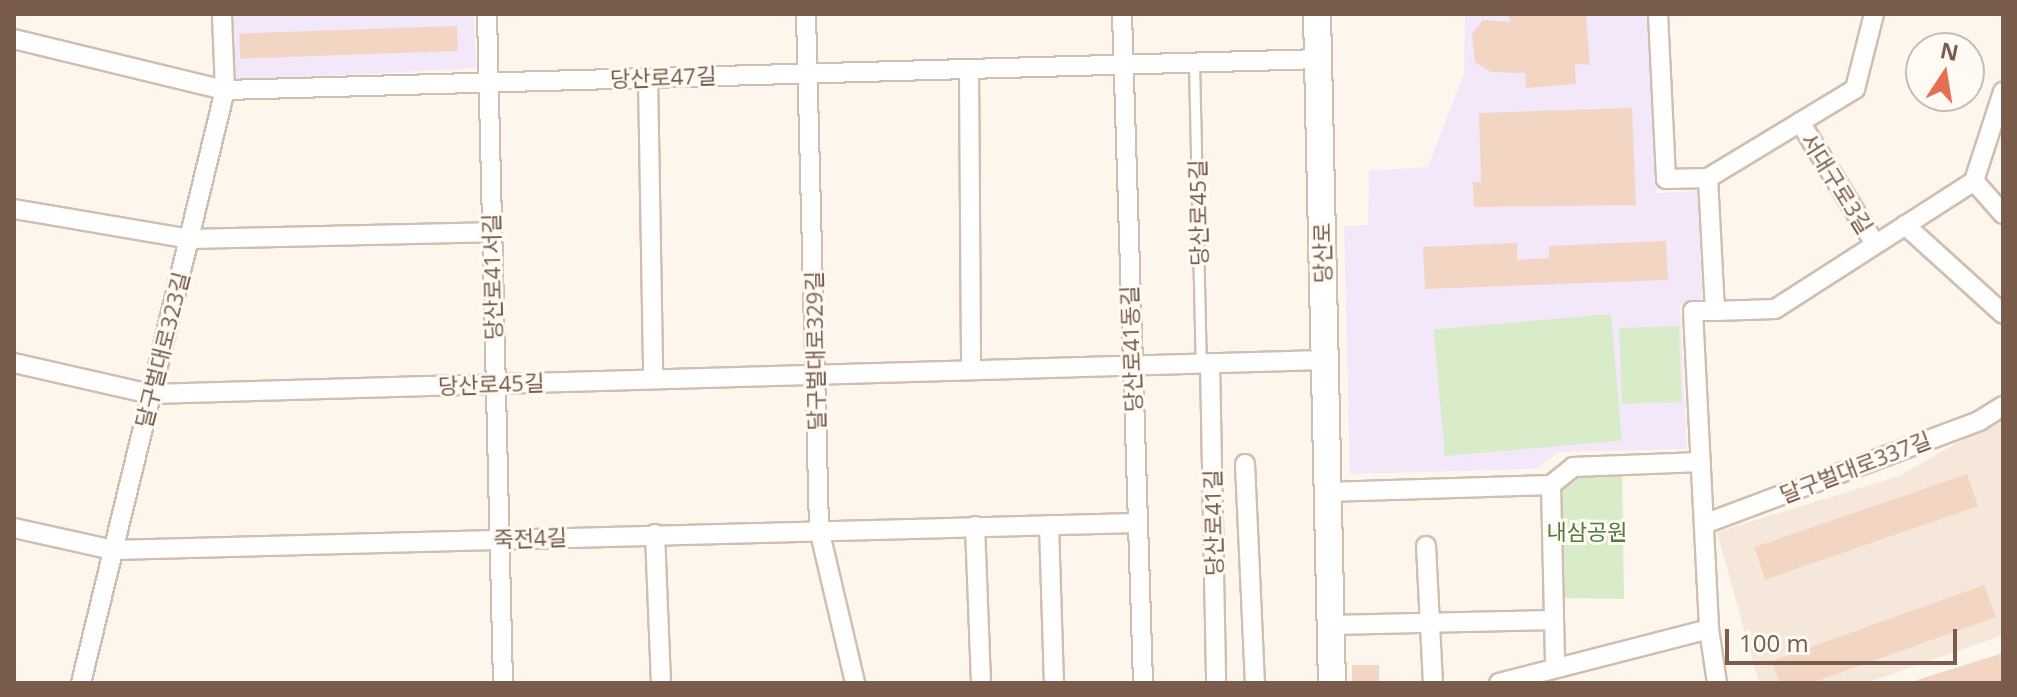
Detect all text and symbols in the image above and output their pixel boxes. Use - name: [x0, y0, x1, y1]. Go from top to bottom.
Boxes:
- north arrow: [1905, 32, 1985, 112]
- text: N: [1938, 34, 1961, 67]
- street label: 당산로47길: [610, 62, 716, 92]
- street label: 서대구로3길: [1796, 128, 1878, 238]
- street label: 당산로45길: [1184, 160, 1212, 266]
- street label: 당산로41서길: [478, 214, 506, 340]
- street label: 당산로: [1308, 222, 1336, 284]
- street label: 달구벌대로323길: [130, 270, 194, 430]
- street label: 달구벌대로329길: [800, 271, 830, 431]
- street label: 당산로41동길: [1116, 285, 1146, 413]
- street label: 당산로45길: [438, 369, 544, 399]
- street label: 달구벌대로337길: [1776, 426, 1934, 508]
- street label: 당산로41길: [1199, 470, 1227, 576]
- park label: 내삼공원: [1547, 519, 1627, 545]
- street label: 죽전4길: [493, 524, 567, 552]
- scale bar: [1729, 613, 1961, 663]
- text: 100 m: [1739, 626, 1809, 659]

